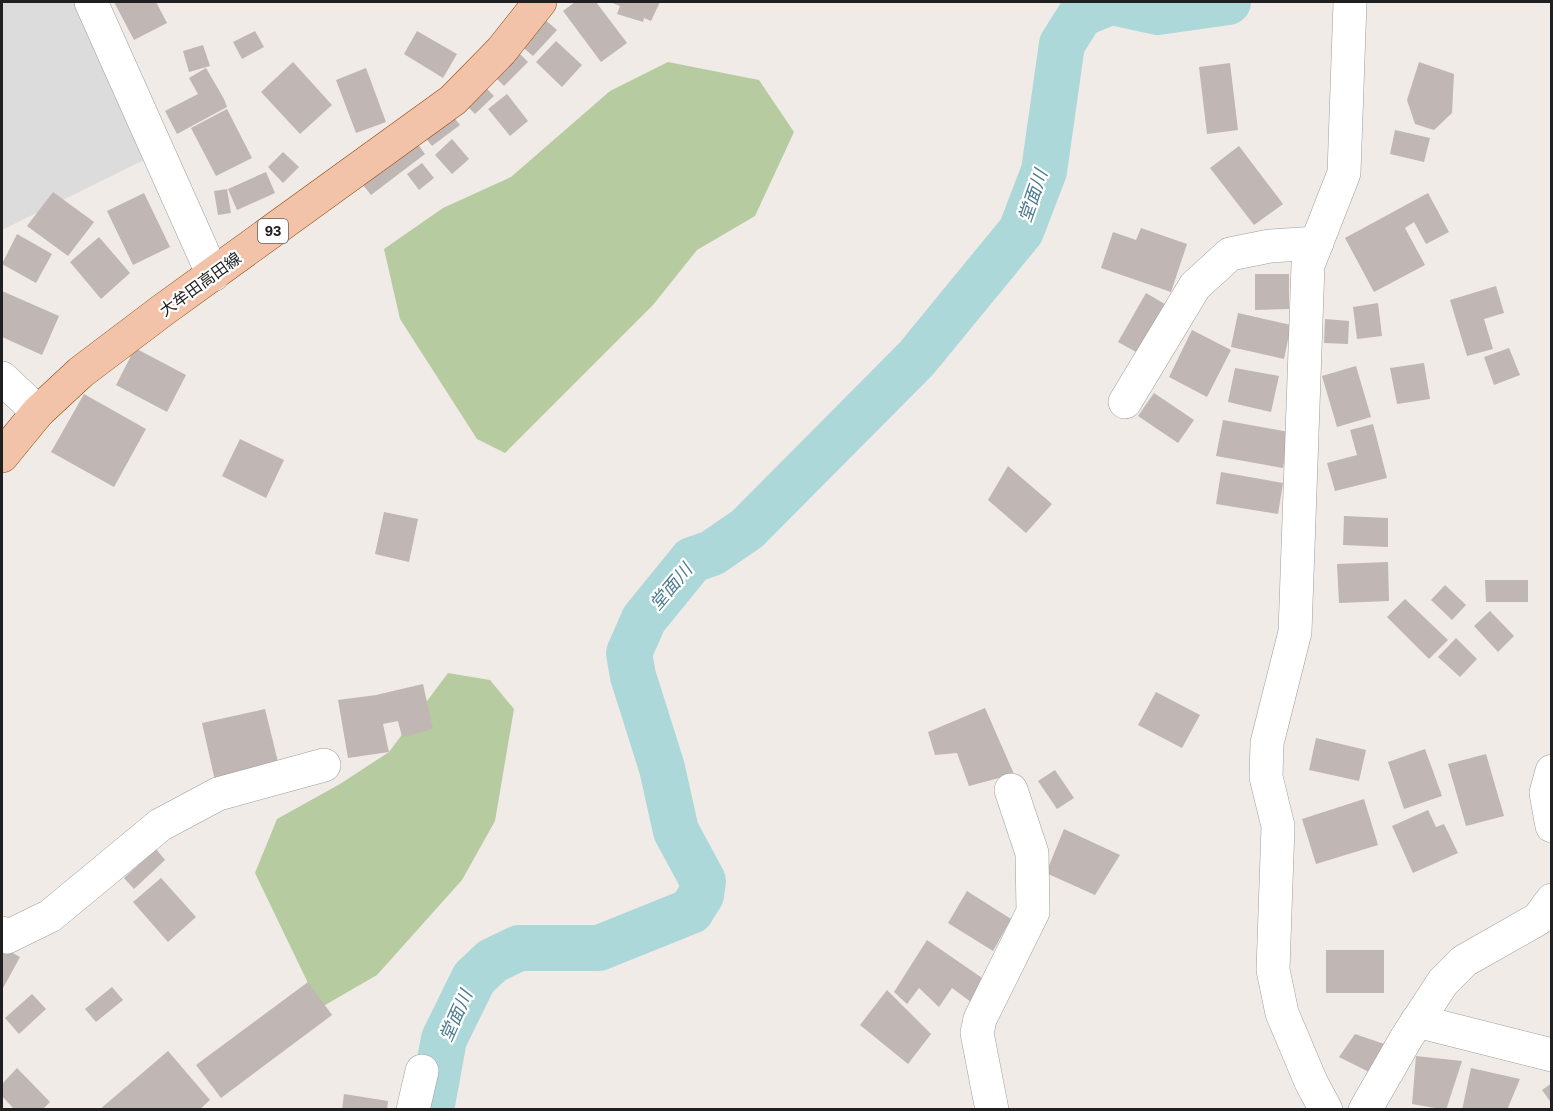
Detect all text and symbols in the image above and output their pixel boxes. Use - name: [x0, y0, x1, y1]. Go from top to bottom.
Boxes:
- water label: 堂面川: [1015, 165, 1052, 225]
- road number: 93: [258, 219, 288, 243]
- street label: 大牟田高田線: [156, 249, 244, 319]
- water label: 堂面川: [646, 558, 697, 614]
- water label: 堂面川: [436, 985, 477, 1045]

